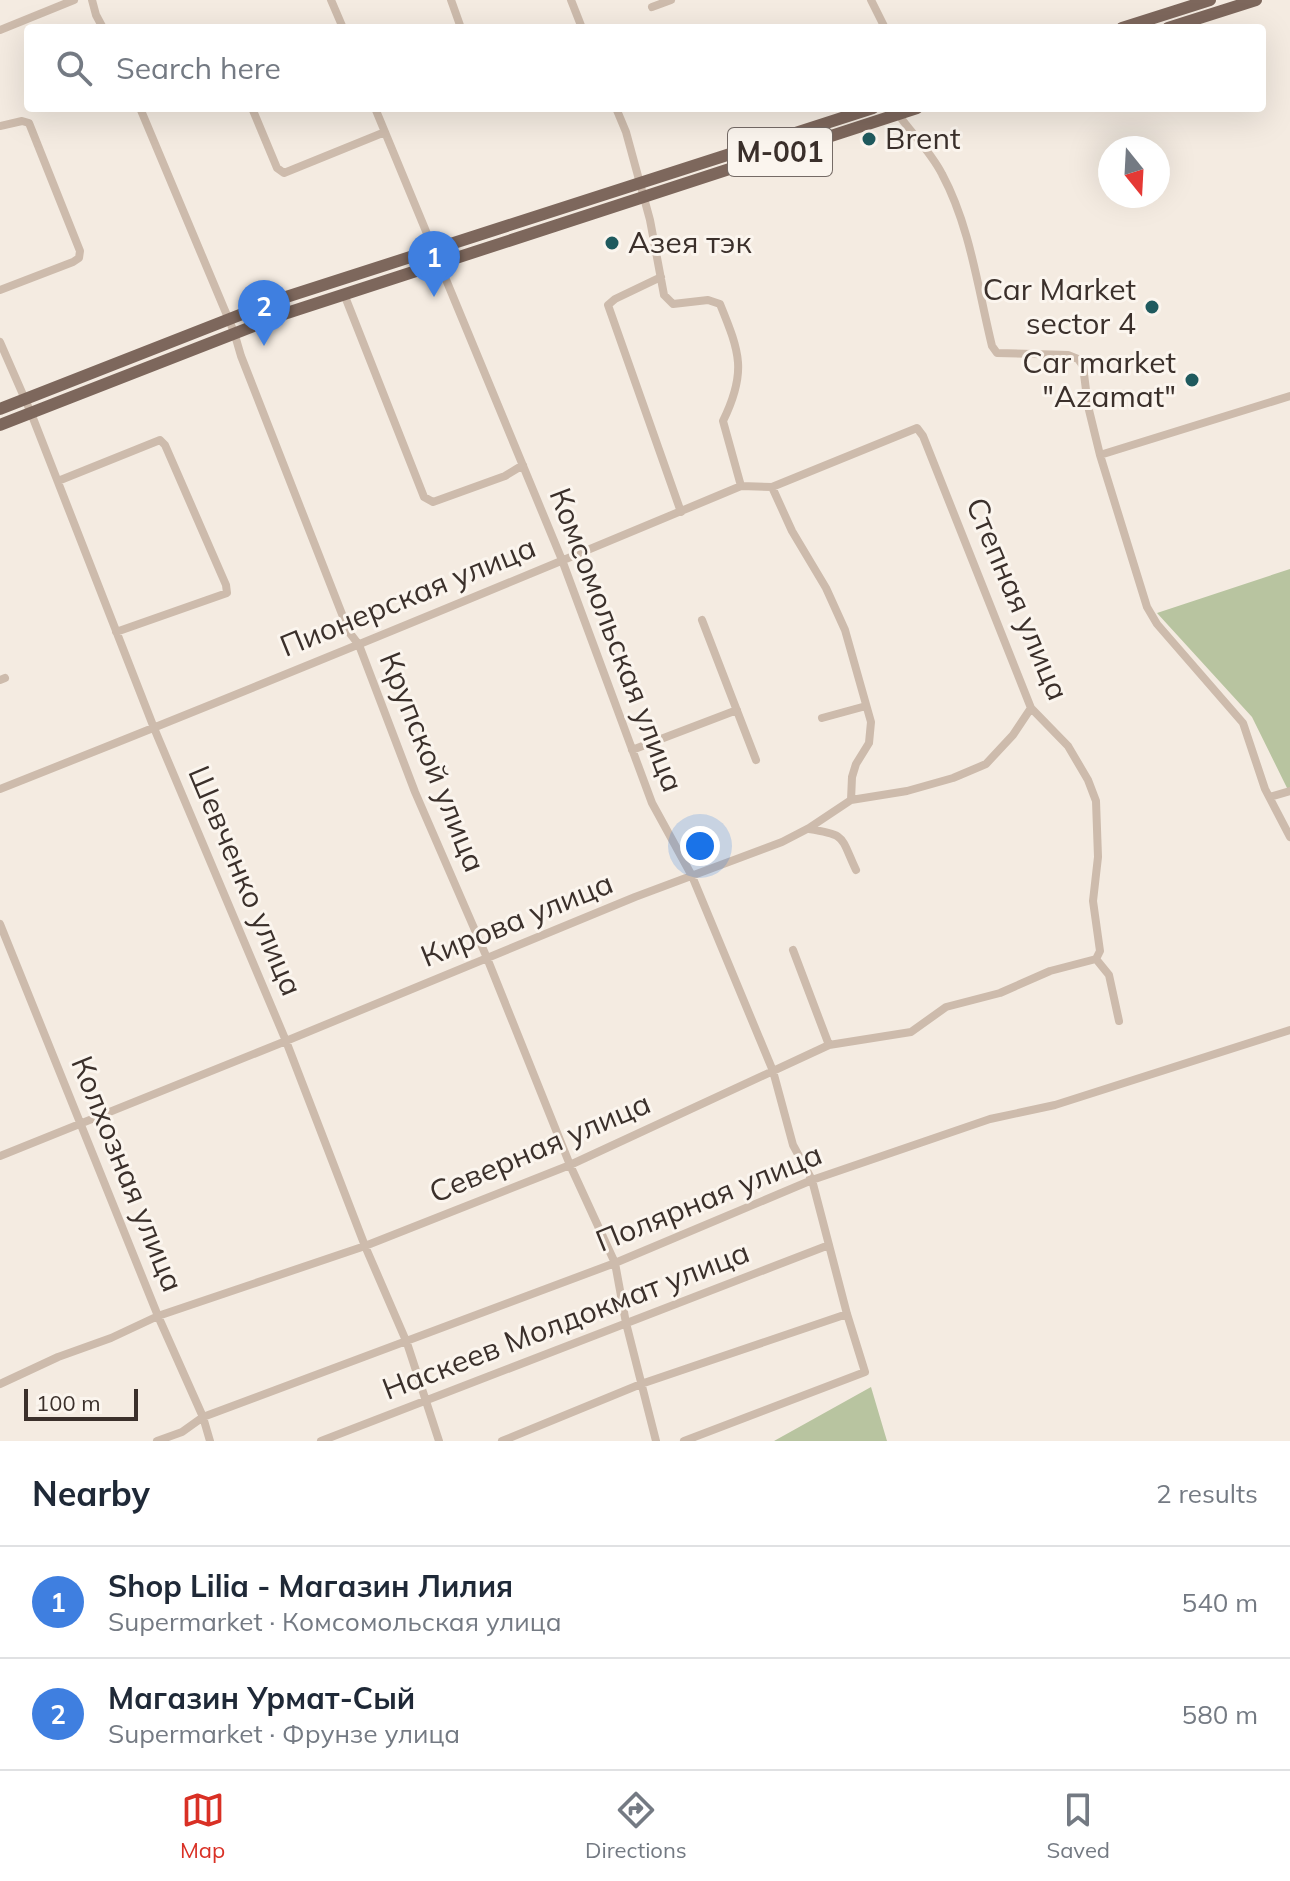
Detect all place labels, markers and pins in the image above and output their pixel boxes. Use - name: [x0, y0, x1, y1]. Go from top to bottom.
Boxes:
- place label: Brent: [885, 119, 961, 157]
- marker: Brent: [860, 130, 878, 148]
- place label: Азея тэк: [628, 223, 752, 261]
- pin: 1: [408, 231, 460, 297]
- marker: Азея тэк: [603, 234, 621, 252]
- place label: Car Market sector 4: [983, 270, 1136, 342]
- pin: 2: [238, 280, 290, 346]
- marker: Car Market sector 4: [1143, 298, 1161, 316]
- place label: Car market "Azamat": [1022, 343, 1176, 415]
- marker: Car market "Azamat": [1183, 371, 1201, 389]

